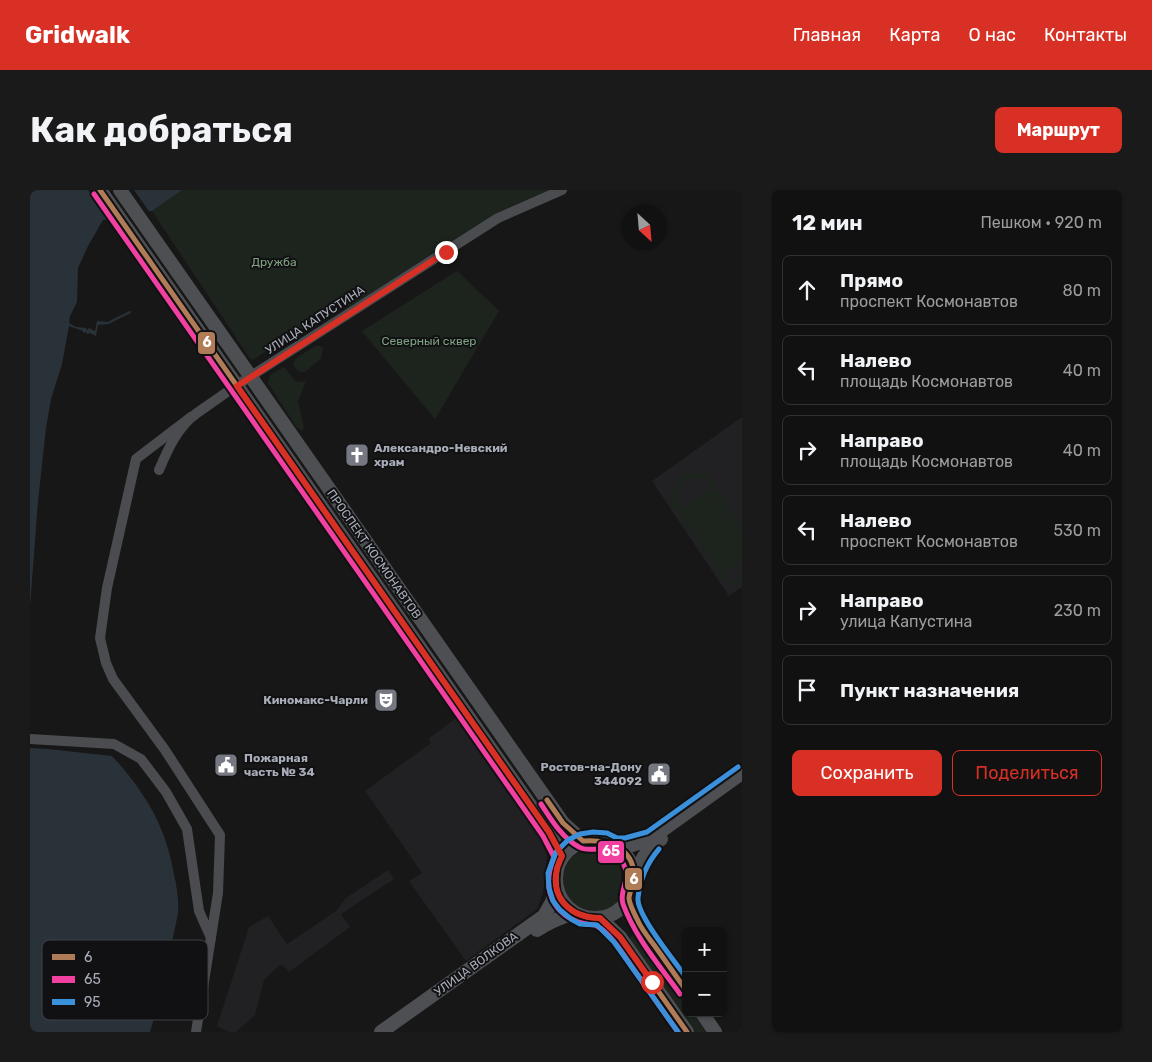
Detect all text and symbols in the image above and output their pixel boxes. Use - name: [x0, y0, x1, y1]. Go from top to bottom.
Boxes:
- text: Gridwalk: [25, 21, 130, 49]
- text: Главная: [793, 24, 861, 46]
- text: Карта: [889, 24, 941, 46]
- text: О нас: [969, 24, 1016, 46]
- text: Контакты: [1044, 24, 1127, 46]
- button: Маршрут: [995, 107, 1122, 153]
- text: Как добраться: [30, 109, 293, 151]
- north arrow: [622, 205, 667, 250]
- text: 12 мин: [792, 210, 863, 235]
- text: Пешком · 920 m: [980, 213, 1102, 232]
- route end: [435, 241, 458, 264]
- park label: Дружба: [251, 255, 297, 269]
- text: Прямо: [840, 269, 903, 292]
- icon: ahead: [793, 276, 821, 304]
- text: 80 m: [1063, 281, 1101, 300]
- street label: УЛИЦА КАПУСТИНА: [263, 283, 367, 357]
- text: проспект Космонавтов: [840, 292, 1018, 311]
- line badge: 6: [197, 331, 216, 355]
- text: 6: [202, 334, 212, 351]
- park label: Северный сквер: [381, 334, 477, 348]
- text: Налево: [840, 349, 912, 372]
- icon: left: [793, 356, 821, 384]
- text: 40 m: [1063, 361, 1101, 380]
- text: площадь Космонавтов: [840, 372, 1013, 391]
- text: Направо: [840, 429, 924, 452]
- icon: right: [793, 436, 821, 464]
- place label: Александро-Невский храм: [374, 441, 508, 469]
- text: 40 m: [1063, 441, 1101, 460]
- church icon: Александро-Невский храм: [344, 442, 370, 468]
- text: площадь Космонавтов: [840, 452, 1013, 471]
- street label: ПРОСПЕКТ КОСМОНАВТОВ: [324, 487, 424, 621]
- text: Налево: [840, 509, 912, 532]
- icon: left: [793, 516, 821, 544]
- text: 530 m: [1054, 521, 1101, 540]
- text: проспект Космонавтов: [840, 532, 1018, 551]
- text: Направо: [840, 589, 924, 612]
- icon: right: [793, 596, 821, 624]
- text: 230 m: [1054, 601, 1101, 620]
- text: улица Капустина: [840, 612, 972, 631]
- icon: arrive: [793, 676, 821, 704]
- text: Пункт назначения: [840, 679, 1019, 702]
- theatre icon: Киномакс-Чарли: [373, 687, 399, 713]
- place label: Киномакс-Чарли: [263, 693, 368, 707]
- button: Сохранить: [792, 750, 942, 796]
- button: Поделиться: [952, 750, 1102, 796]
- place label: Пожарная часть № 34: [244, 751, 315, 779]
- public building icon: Пожарная часть № 34: [213, 752, 239, 778]
- place label: Ростов-на-Дону 344092: [541, 760, 642, 788]
- public building icon: Ростов-на-Дону 344092: [646, 761, 672, 787]
- line badge: 65: [597, 840, 625, 864]
- text: 65: [602, 843, 620, 860]
- line badge: 6: [624, 867, 643, 891]
- text: 6: [629, 871, 639, 888]
- map controls: [682, 927, 727, 1017]
- button: +: [682, 927, 727, 972]
- street label: УЛИЦА ВОЛКОВА: [432, 929, 520, 999]
- legend: [42, 940, 208, 1020]
- text: 6: [84, 949, 92, 966]
- text: 65: [84, 971, 101, 988]
- route start: [641, 971, 664, 994]
- button: −: [682, 972, 727, 1017]
- text: 95: [84, 994, 101, 1011]

